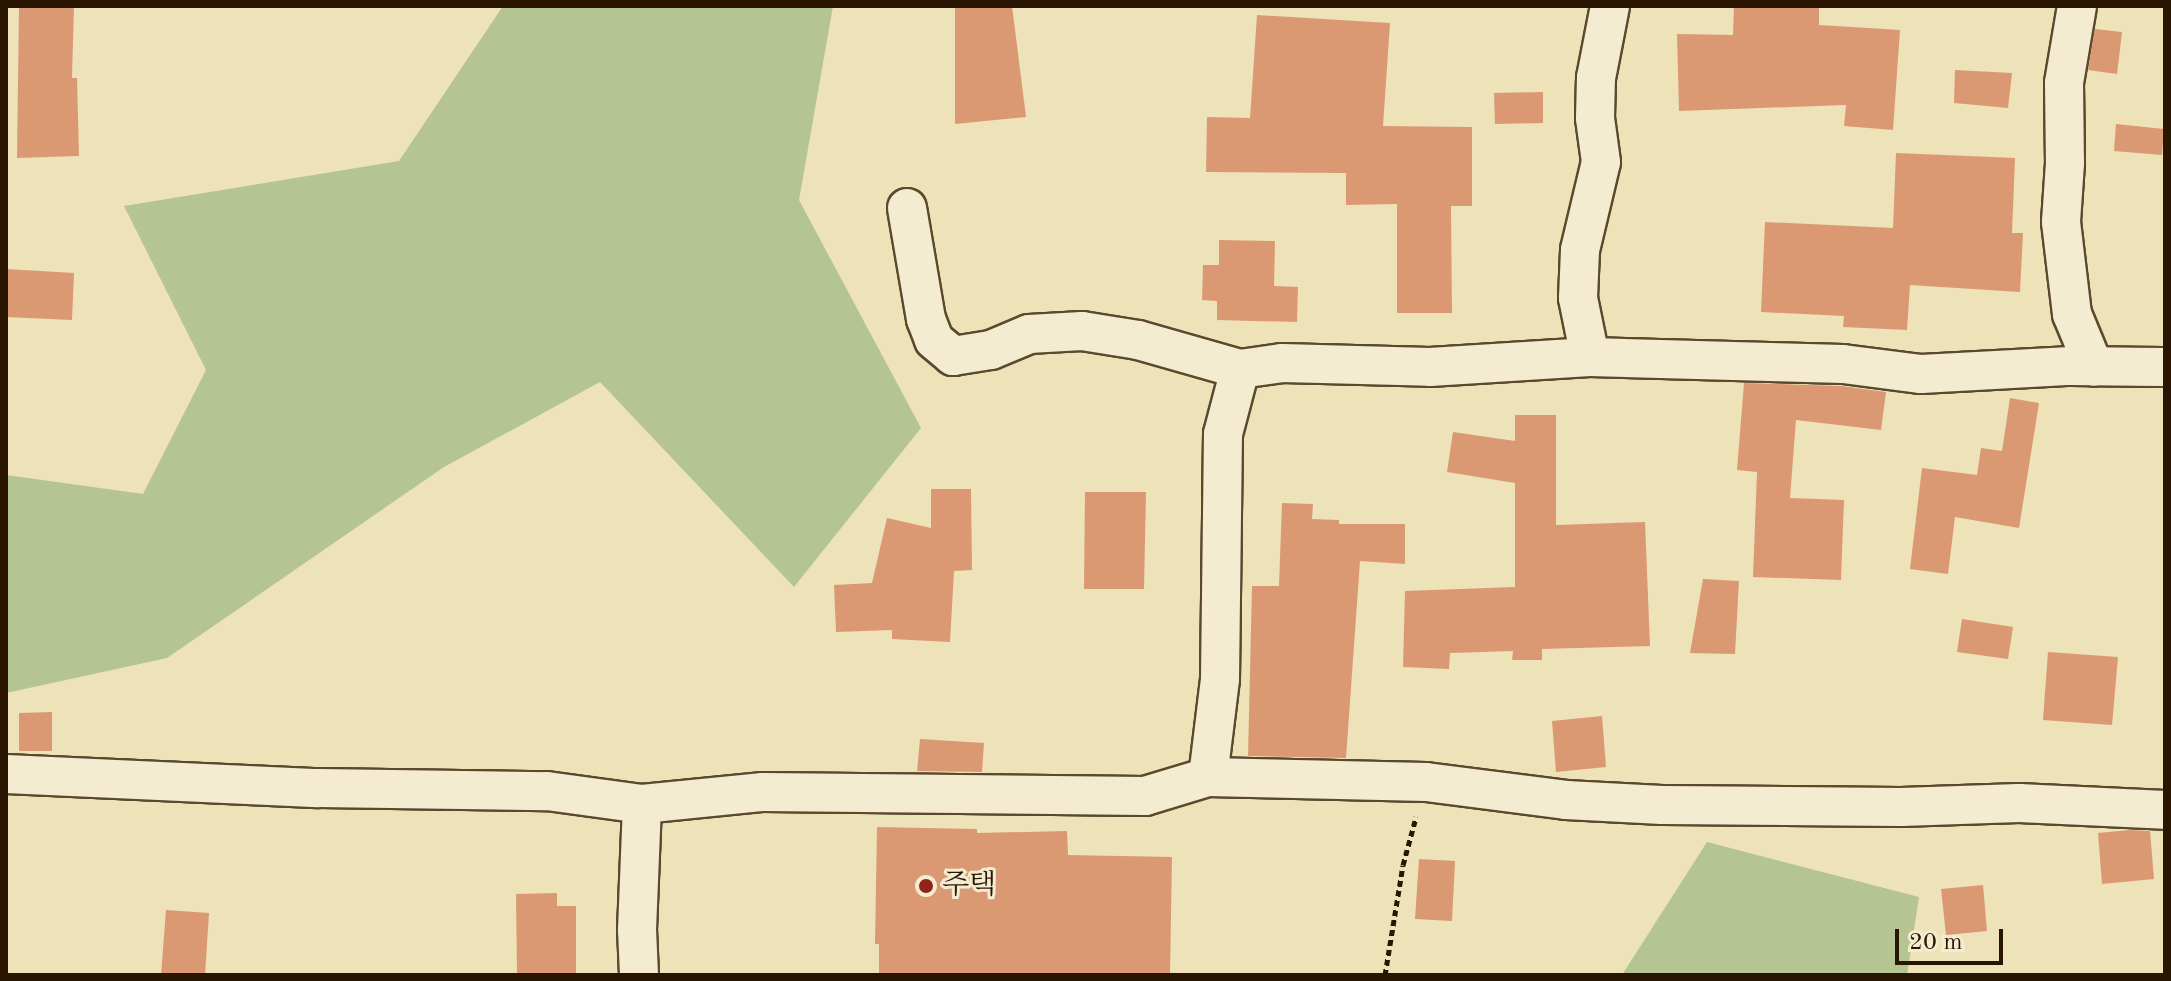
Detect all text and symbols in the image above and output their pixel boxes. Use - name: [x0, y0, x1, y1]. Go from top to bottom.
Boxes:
- place label: 주택: [942, 869, 996, 903]
- marker: 주택: [917, 877, 935, 895]
- scale bar: [1899, 913, 2007, 963]
- text: 20 m: [1909, 931, 1963, 955]

